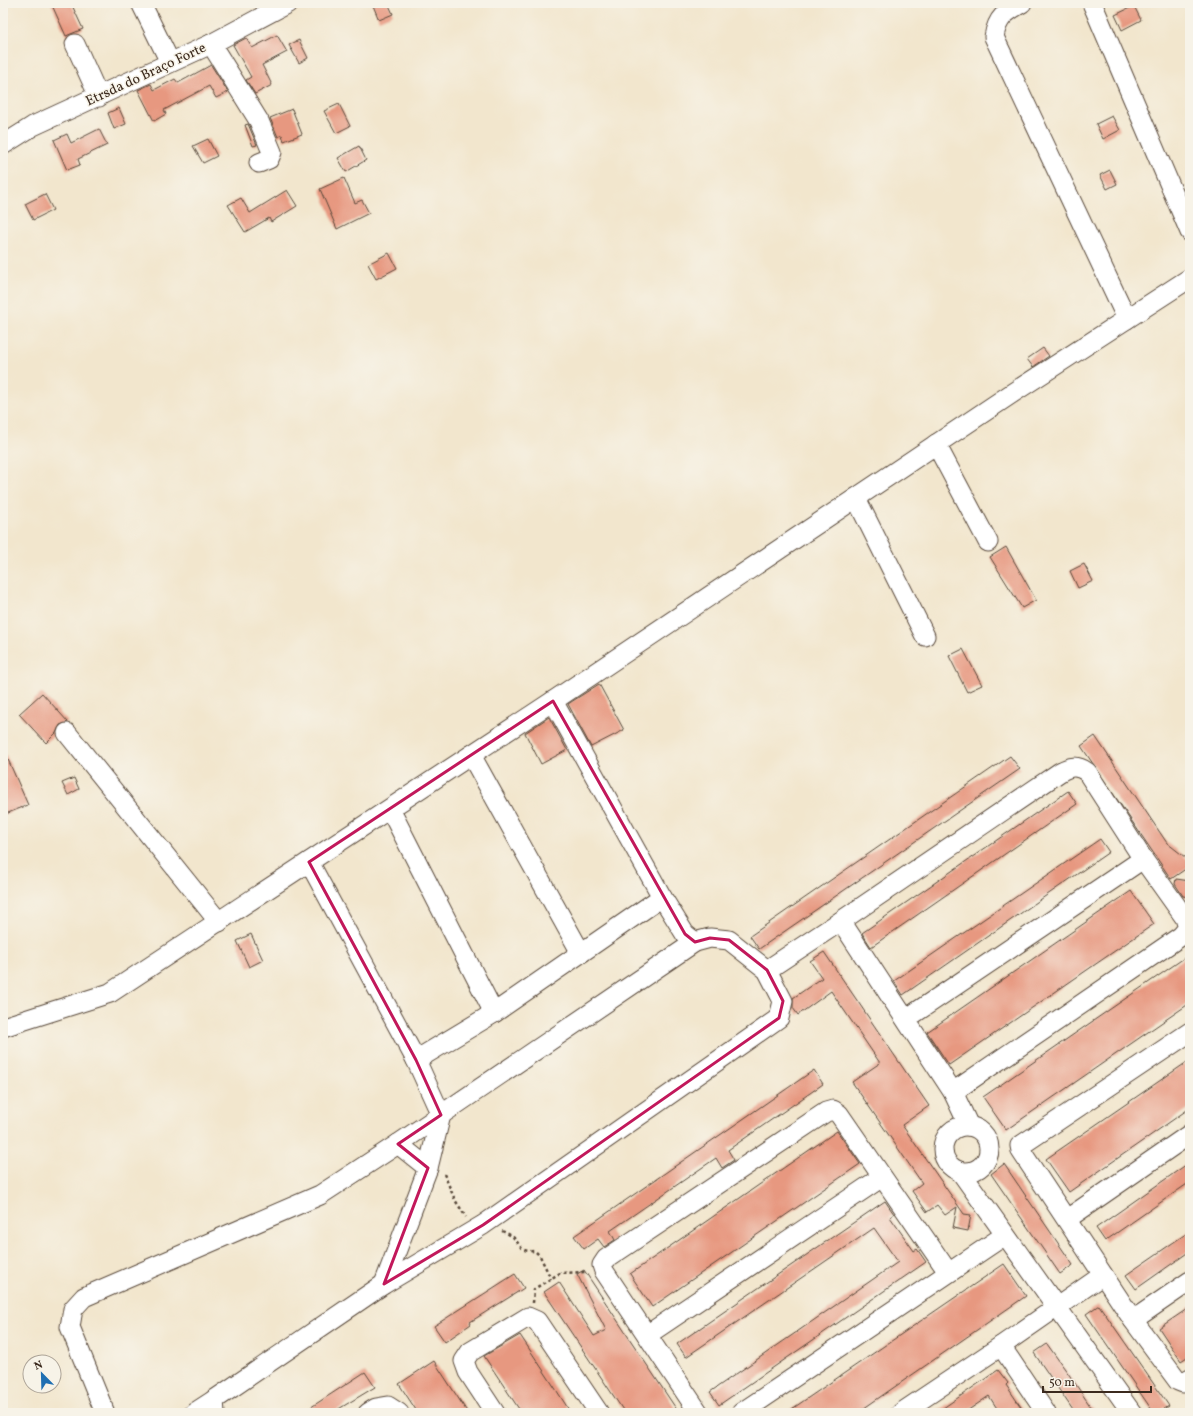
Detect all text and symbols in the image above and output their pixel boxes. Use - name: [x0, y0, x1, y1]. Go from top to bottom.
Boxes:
- street label: Etrsda do Braço Forte: [83, 39, 210, 111]
- north arrow: [22, 1354, 62, 1394]
- text: N: [32, 1358, 45, 1375]
- scale bar: [1043, 1368, 1151, 1394]
- text: 50 m: [1049, 1375, 1075, 1391]

